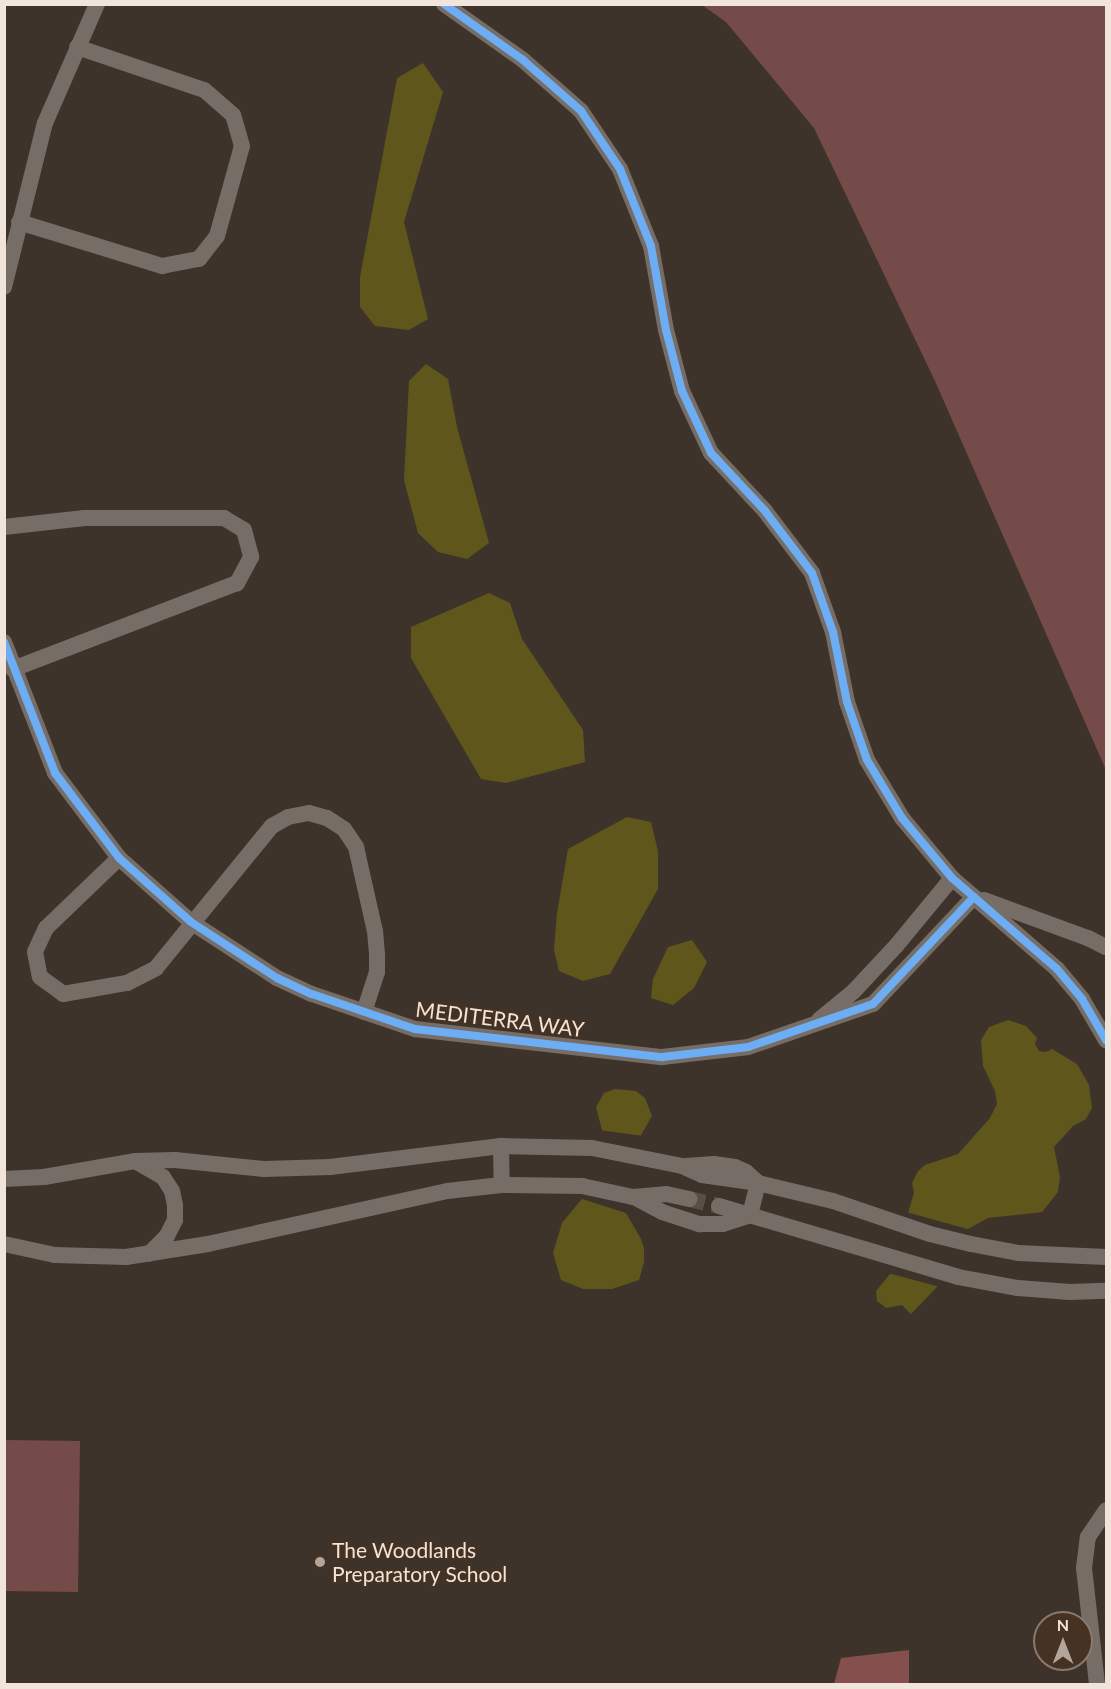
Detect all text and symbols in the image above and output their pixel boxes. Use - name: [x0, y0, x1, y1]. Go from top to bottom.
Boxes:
- street label: MEDITERRA WAY: [414, 996, 586, 1042]
- place label: The Woodlands Preparatory School: [332, 1537, 508, 1587]
- marker: The Woodlands Preparatory School: [313, 1555, 327, 1569]
- north arrow: [1033, 1611, 1093, 1671]
- text: N: [1057, 1615, 1069, 1634]

